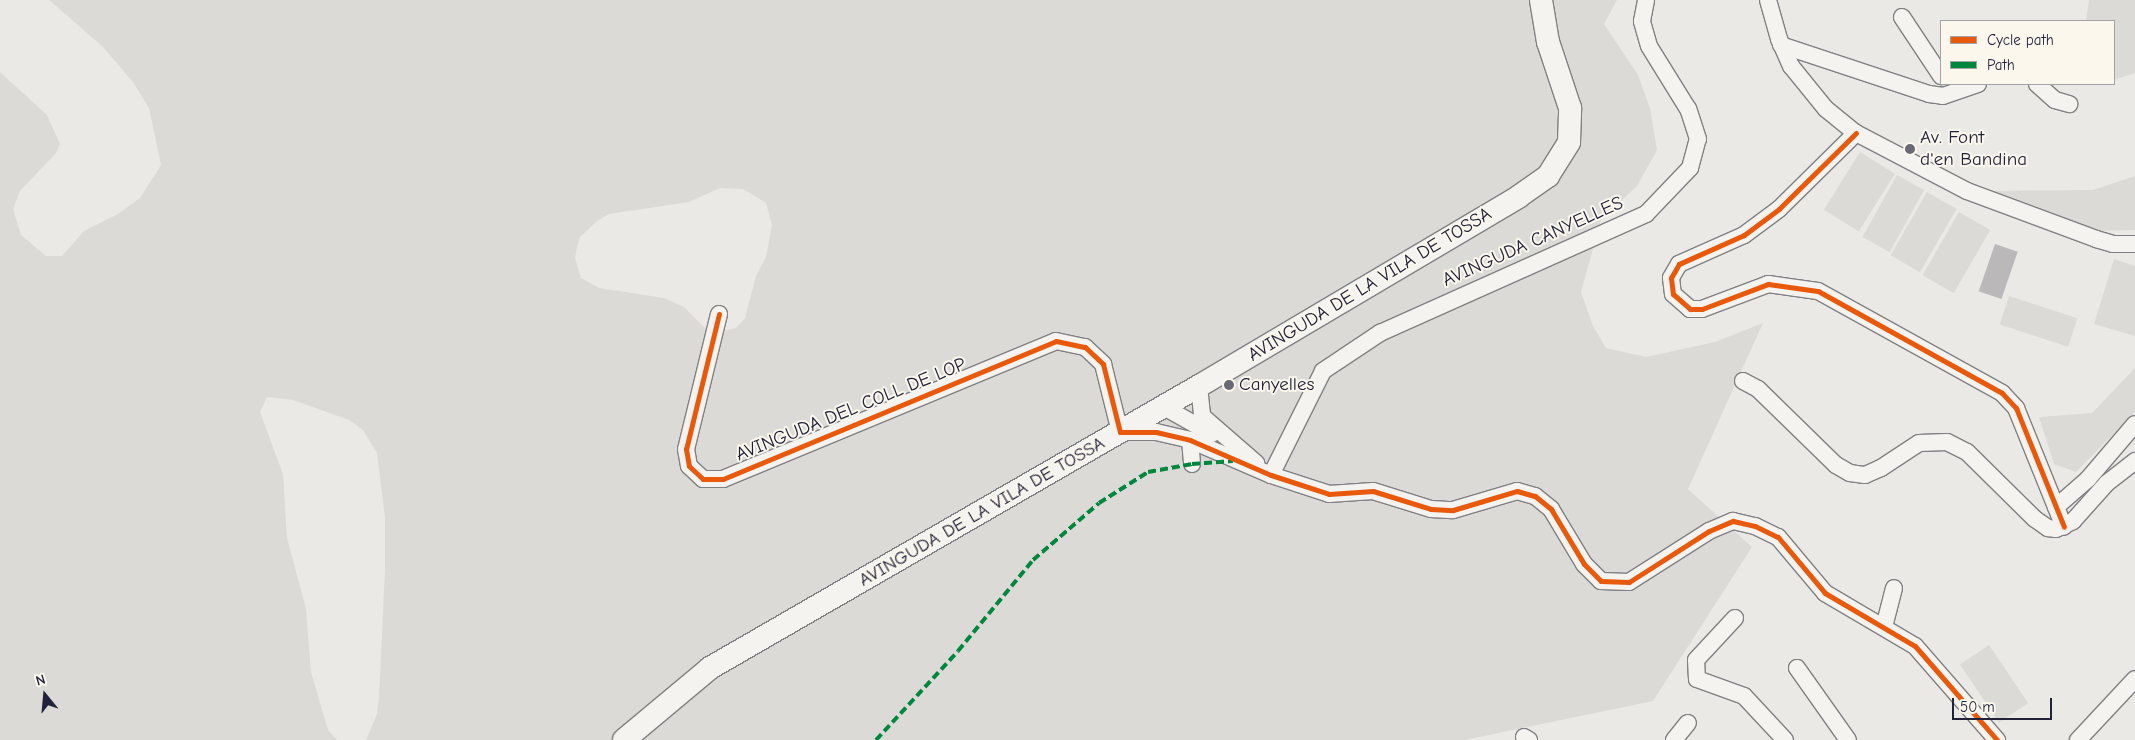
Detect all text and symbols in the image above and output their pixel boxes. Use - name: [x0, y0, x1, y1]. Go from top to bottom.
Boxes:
- legend: [1940, 20, 2115, 85]
- text: Cycle path: [1987, 31, 2054, 49]
- text: Path: [1987, 56, 2015, 74]
- place label: Av. Font d'en Bandina: [1920, 127, 2027, 171]
- marker: Av. Font d'en Bandina: [1904, 143, 1916, 155]
- street label: AVINGUDA CANYELLES: [1439, 192, 1627, 292]
- street label: AVINGUDA DE LA VILA DE TOSSA: [1244, 203, 1496, 367]
- street label: AVINGUDA DEL COLL DE LOP: [732, 353, 970, 467]
- place label: Canyelles: [1239, 374, 1314, 396]
- marker: Canyelles: [1223, 379, 1235, 391]
- street label: AVINGUDA DE LA VILA DE TOSSA: [855, 432, 1109, 592]
- north arrow: [20, 670, 70, 720]
- text: N: [34, 671, 47, 690]
- scale bar: [1955, 688, 2055, 720]
- text: 50 m: [1960, 698, 1995, 716]

